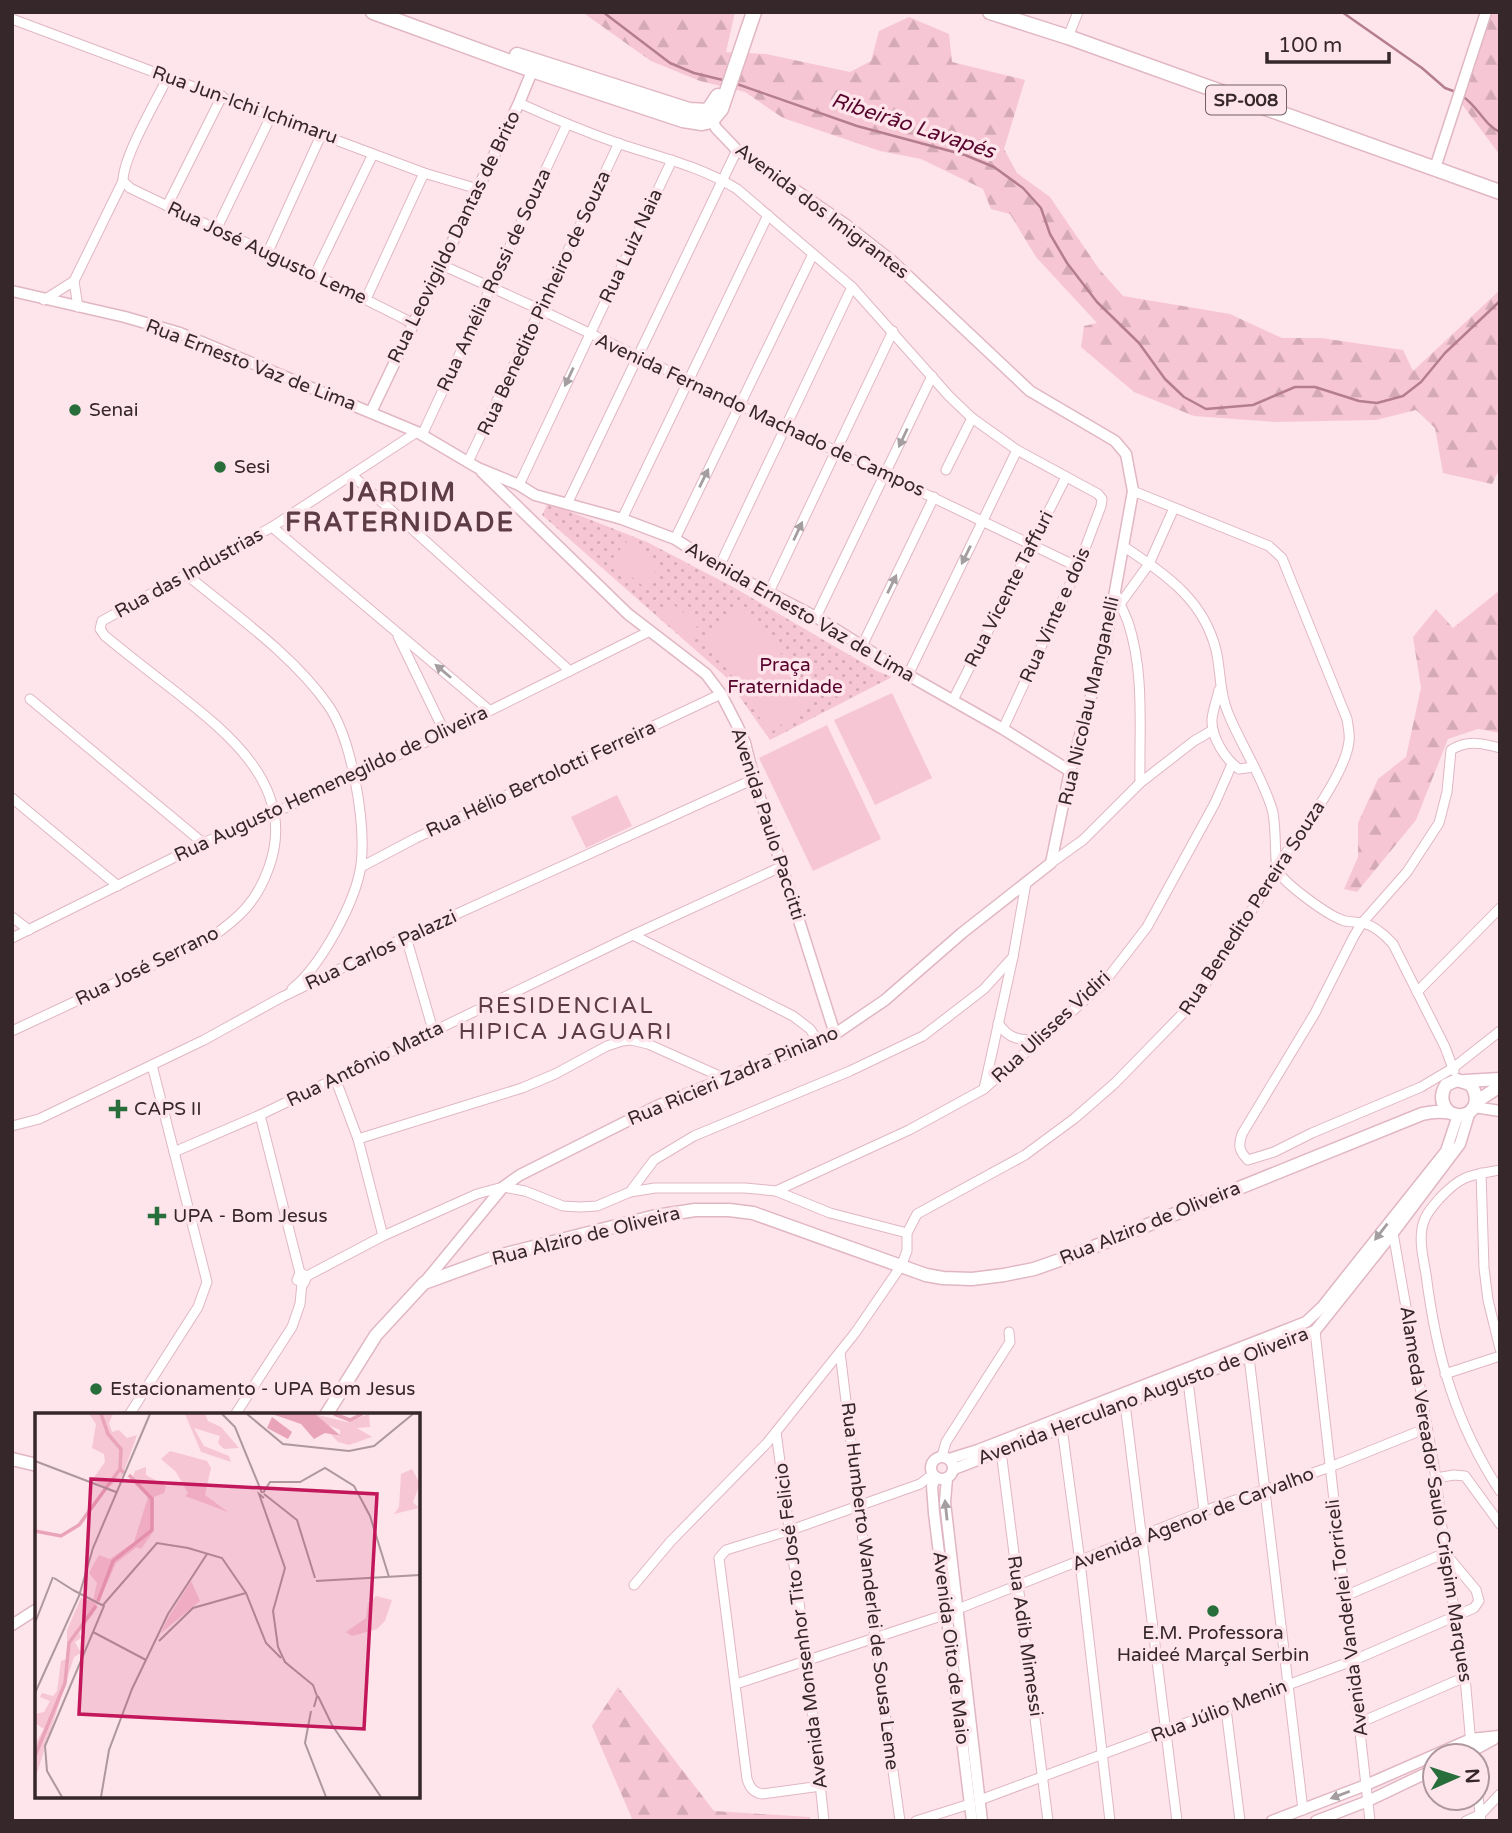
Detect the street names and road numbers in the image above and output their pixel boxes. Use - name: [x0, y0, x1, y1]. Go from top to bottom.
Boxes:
- street label: Rua Jun-Ichi Ichimaru: [149, 61, 341, 149]
- road number: SP-008: [1206, 86, 1286, 114]
- street label: Rua Leovigildo Dantas de Brito: [383, 107, 525, 367]
- street label: Avenida dos Imigrantes: [731, 139, 913, 283]
- street label: Rua Amélia Rossi de Souza: [433, 165, 555, 395]
- street label: Rua Benedito Pinheiro de Souza: [473, 167, 615, 439]
- street label: Rua Luiz Naia: [595, 185, 667, 307]
- street label: Rua José Augusto Leme: [164, 197, 370, 309]
- street label: Rua Ernesto Vaz de Lima: [143, 315, 359, 415]
- street label: Avenida Fernando Machado de Campos: [592, 329, 928, 501]
- street label: Rua Vicente Taffuri: [960, 507, 1058, 671]
- street label: Rua das Industrias: [111, 523, 267, 623]
- street label: Avenida Ernesto Vaz de Lima: [681, 537, 919, 687]
- street label: Rua Vinte e dois: [1015, 544, 1095, 686]
- street label: Rua Nicolau Manganelli: [1054, 594, 1124, 808]
- street label: Rua Augusto Hemenegildo de Oliveira: [171, 701, 491, 867]
- street label: Rua Hélio Bertolotti Ferreira: [423, 716, 659, 842]
- street label: Avenida Paulo Paccitti: [727, 725, 809, 923]
- street label: Rua Benedito Pereira Souza: [1174, 797, 1330, 1019]
- street label: Rua Carlos Palazzi: [302, 905, 460, 995]
- street label: Rua José Serrano: [72, 922, 222, 1010]
- street label: Rua Ulisses Vidiri: [987, 966, 1115, 1088]
- street label: Rua Antônio Matta: [283, 1017, 447, 1111]
- street label: Rua Ricieri Zadra Piniano: [624, 1022, 842, 1130]
- street label: Rua Alziro de Oliveira: [1056, 1177, 1244, 1269]
- street label: Rua Alziro de Oliveira: [490, 1202, 682, 1270]
- street label: Alameda Vereador Saulo Crispim Marques: [1395, 1305, 1477, 1683]
- street label: Avenida Herculano Augusto de Oliveira: [974, 1323, 1312, 1469]
- street label: Rua Humberto Wanderlei de Sousa Leme: [837, 1401, 903, 1771]
- street label: Avenida Monsenhor Tito José Felicio: [770, 1462, 832, 1790]
- street label: Avenida Agenor de Carvalho: [1069, 1463, 1317, 1575]
- street label: Avenida Vanderlei Torriceli: [1322, 1498, 1372, 1738]
- street label: Avenida Oito de Maio: [928, 1550, 974, 1746]
- street label: Rua Adib Mimessi: [1003, 1554, 1047, 1718]
- street label: Rua Júlio Menin: [1148, 1675, 1290, 1747]

